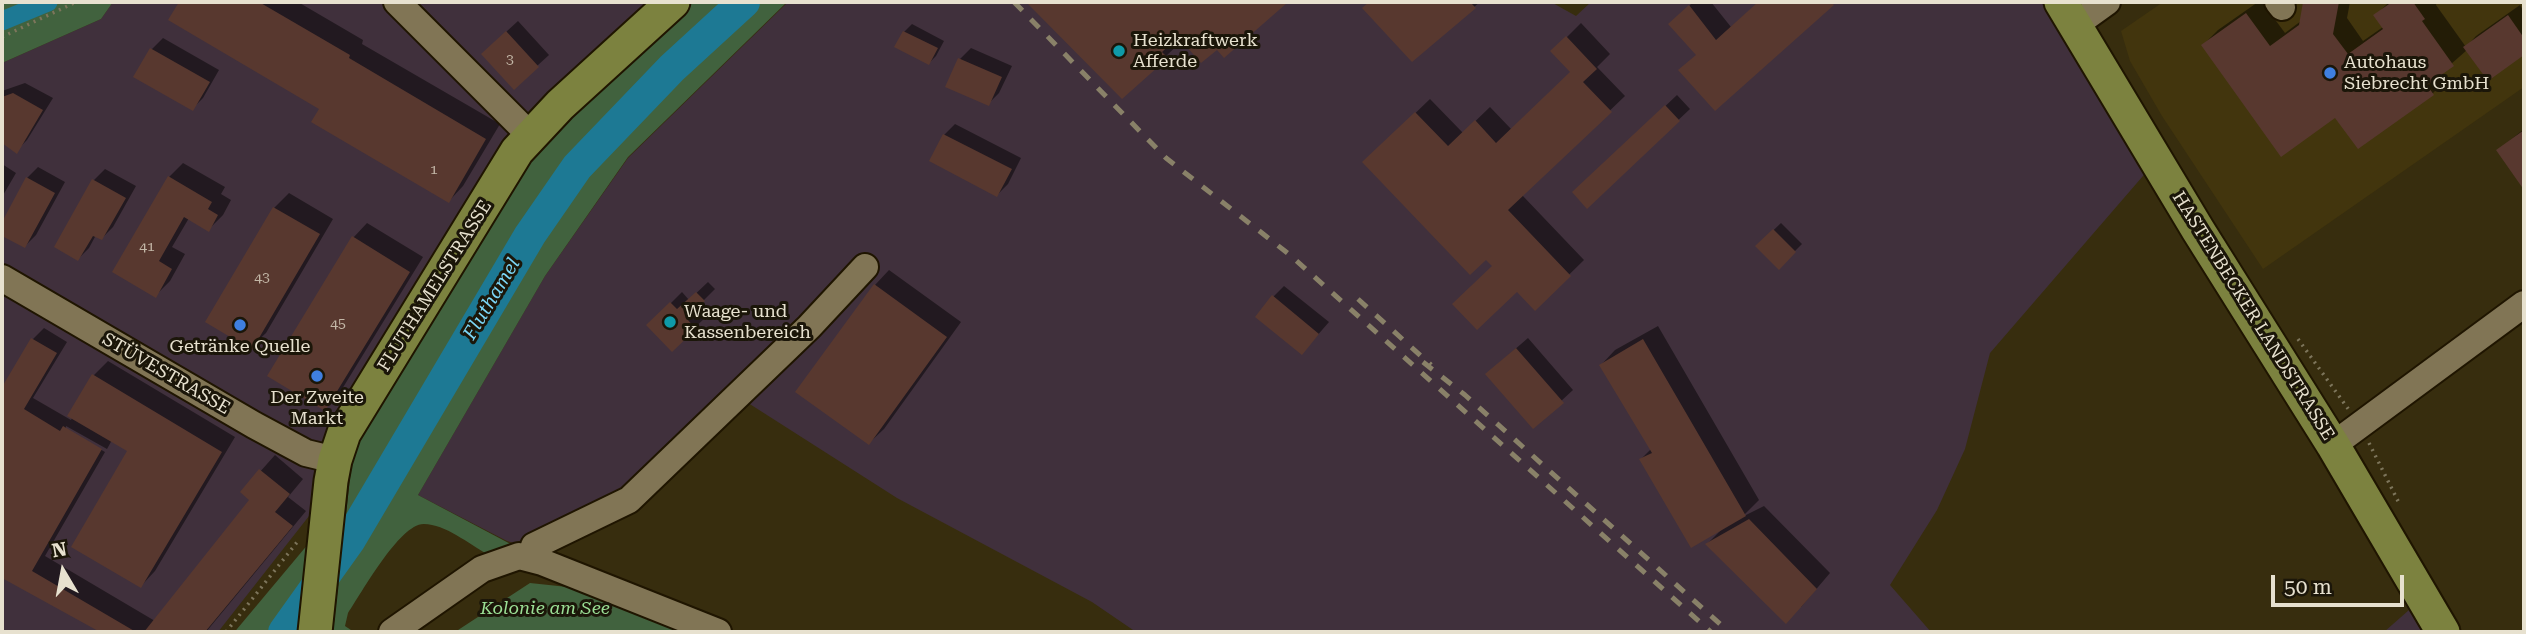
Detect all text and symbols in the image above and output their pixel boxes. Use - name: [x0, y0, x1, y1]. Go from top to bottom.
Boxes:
- place label: Heizkraftwerk Afferde: [1133, 30, 1258, 72]
- marker: Heizkraftwerk Afferde: [1111, 43, 1127, 59]
- house number: 3: [506, 52, 514, 68]
- place label: Autohaus Siebrecht GmbH: [2344, 52, 2489, 94]
- marker: Autohaus Siebrecht GmbH: [2322, 65, 2338, 81]
- house number: 1: [430, 162, 438, 178]
- street label: HASTENBECKER LANDSTRASSE: [2167, 188, 2339, 444]
- street label: FLUTHAMELSTRASSE: [373, 196, 497, 376]
- house number: 41: [139, 239, 155, 255]
- water label: Fluthamel: [459, 254, 525, 344]
- house number: 43: [254, 270, 270, 286]
- place label: Waage- und Kassenbereich: [684, 301, 811, 344]
- marker: Waage- und Kassenbereich: [662, 314, 678, 330]
- house number: 45: [330, 316, 346, 332]
- marker: Getränke Quelle: [232, 317, 248, 333]
- street label: STÜVESTRASSE: [98, 329, 234, 419]
- place label: Getränke Quelle: [170, 336, 310, 358]
- marker: Der Zweite Markt: [309, 368, 325, 384]
- place label: Der Zweite Markt: [270, 387, 364, 430]
- north arrow: [28, 536, 98, 606]
- text: N: [50, 537, 68, 562]
- scale bar: [2274, 560, 2407, 604]
- text: 50 m: [2284, 575, 2332, 599]
- park label: Kolonie am See: [480, 598, 610, 620]

